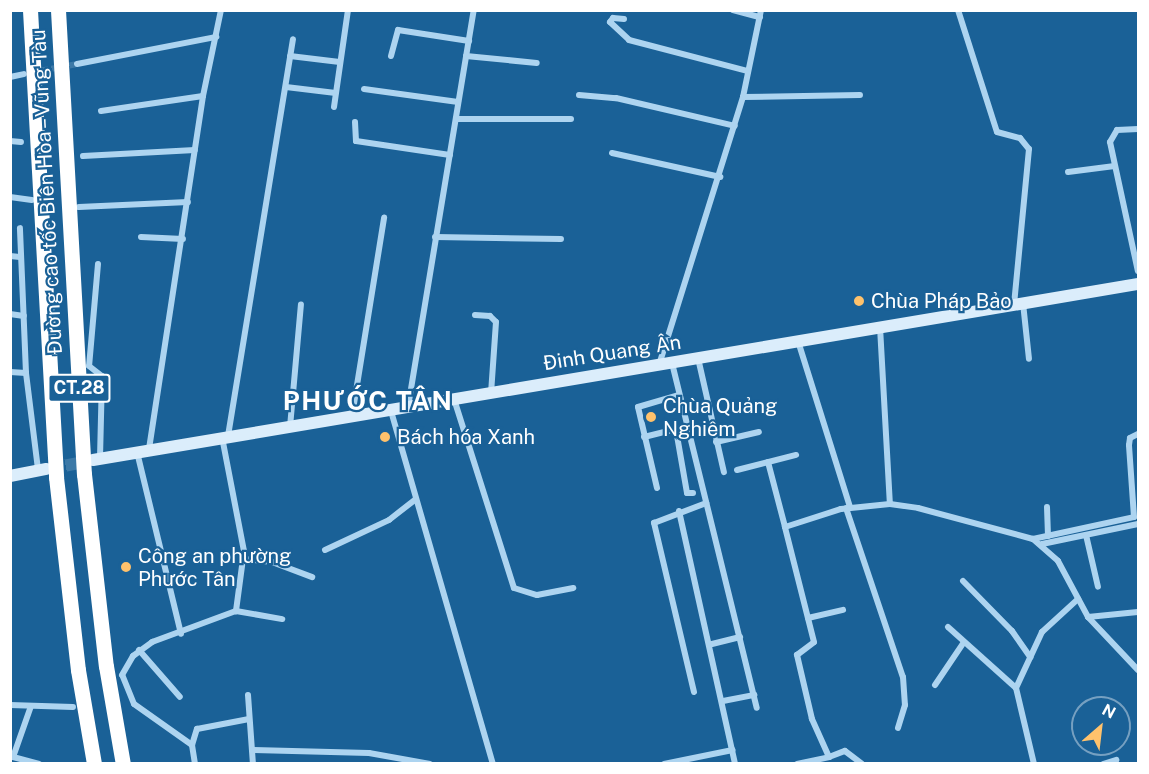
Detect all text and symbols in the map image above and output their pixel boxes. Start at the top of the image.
street label: Đường cao tốc Biên Hòa – Vũng Tàu [26,26,68,358]
place label: Chùa Pháp Bảo [871,289,1012,313]
marker: Chùa Pháp Bảo [852,294,866,308]
street label: Đinh Quang Ân [541,330,683,376]
road number: CT.28 [46,373,112,403]
district label: PHƯỚC TÂN [283,385,453,417]
place label: Chùa Quảng Nghiêm [663,394,777,441]
marker: Chùa Quảng Nghiêm [644,410,658,424]
place label: Bách hóa Xanh [397,425,535,449]
marker: Bách hóa Xanh [378,430,392,444]
place label: Công an phường Phước Tân [138,544,291,591]
marker: Công an phường Phước Tân [119,560,133,574]
north arrow [1071,696,1131,756]
text: N [1099,700,1119,723]

